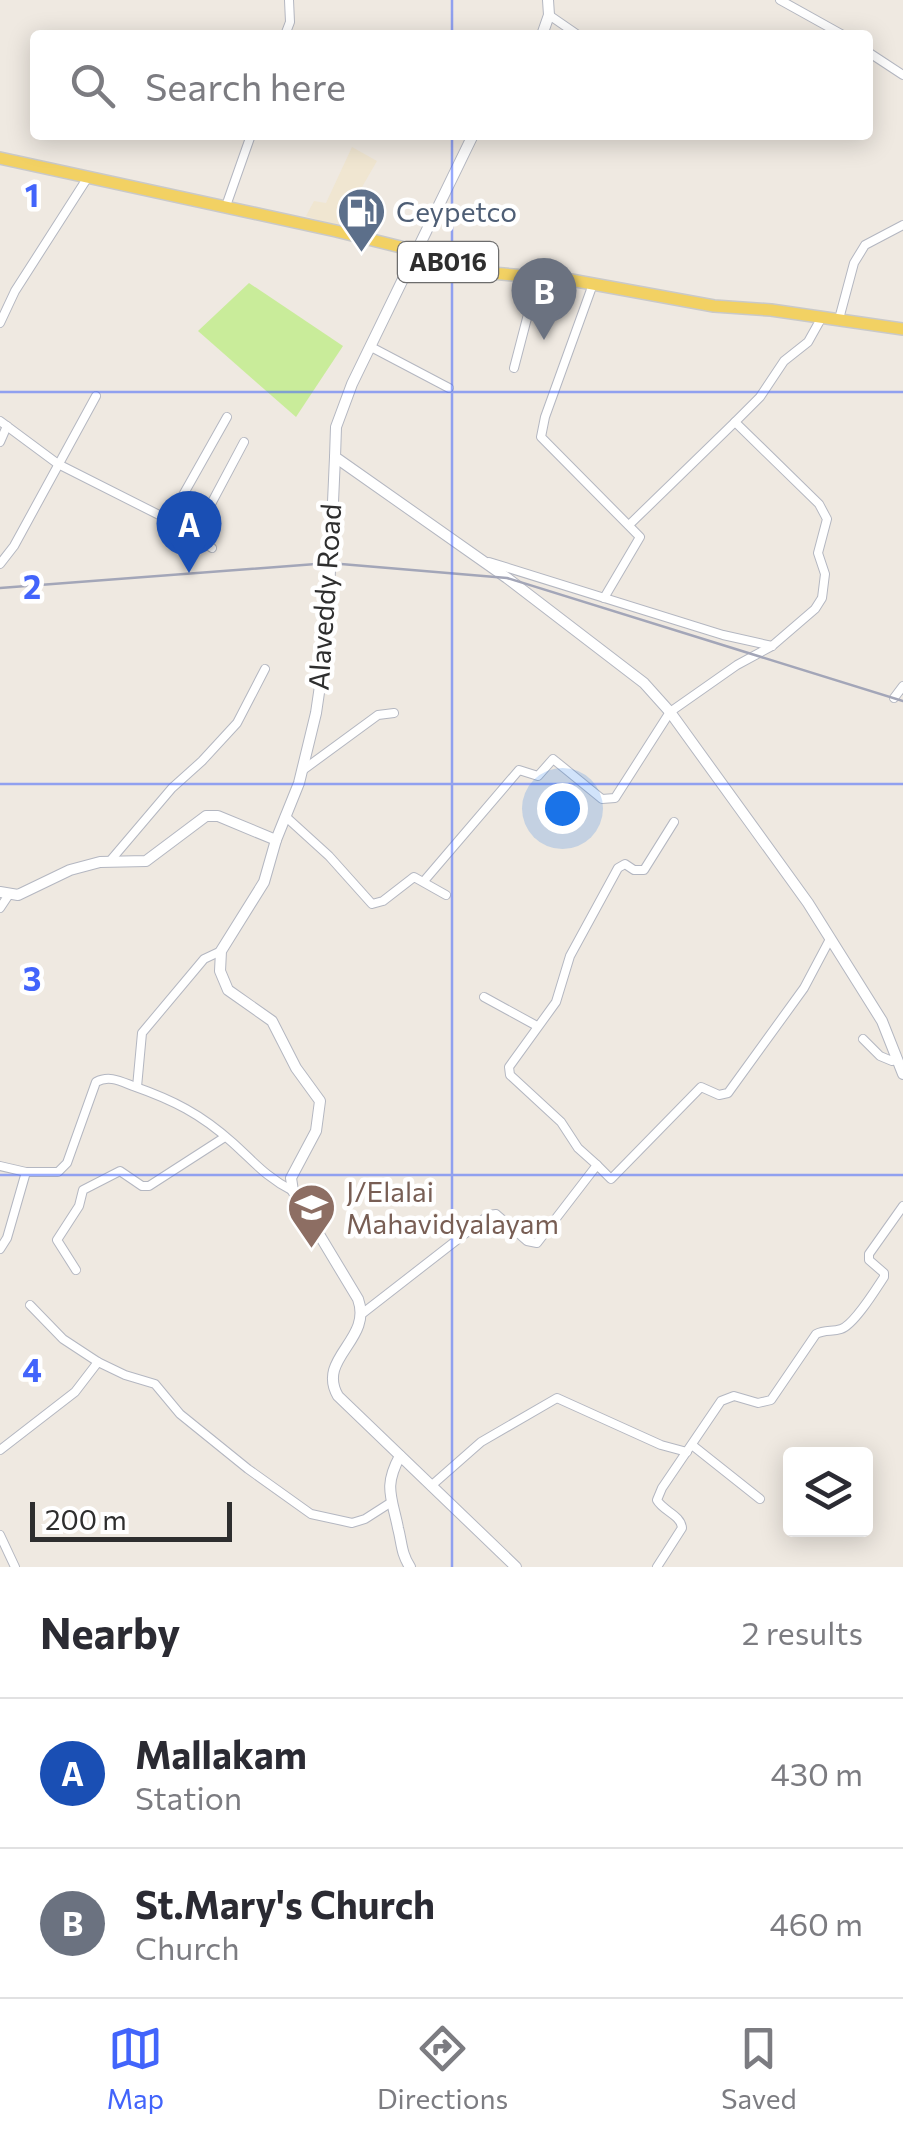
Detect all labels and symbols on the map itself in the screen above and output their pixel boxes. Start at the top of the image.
text: 1 [25,174,39,214]
fuel station icon: Ceypetco [335,186,387,254]
place label: Ceypetco [396,194,517,228]
road number: AB016 [398,242,498,282]
pin: B [512,258,576,340]
pin: A [156,490,222,573]
street label: Alaveddy Road [301,502,347,691]
text: 2 [23,566,41,606]
your location [537,783,588,834]
text: 3 [23,958,41,998]
place label: J/Elalai Mahavidyalayam [346,1174,559,1240]
school or university icon: J/Elalai Mahavidyalayam [285,1182,337,1250]
text: 4 [22,1349,42,1389]
scale bar [30,1497,232,1542]

